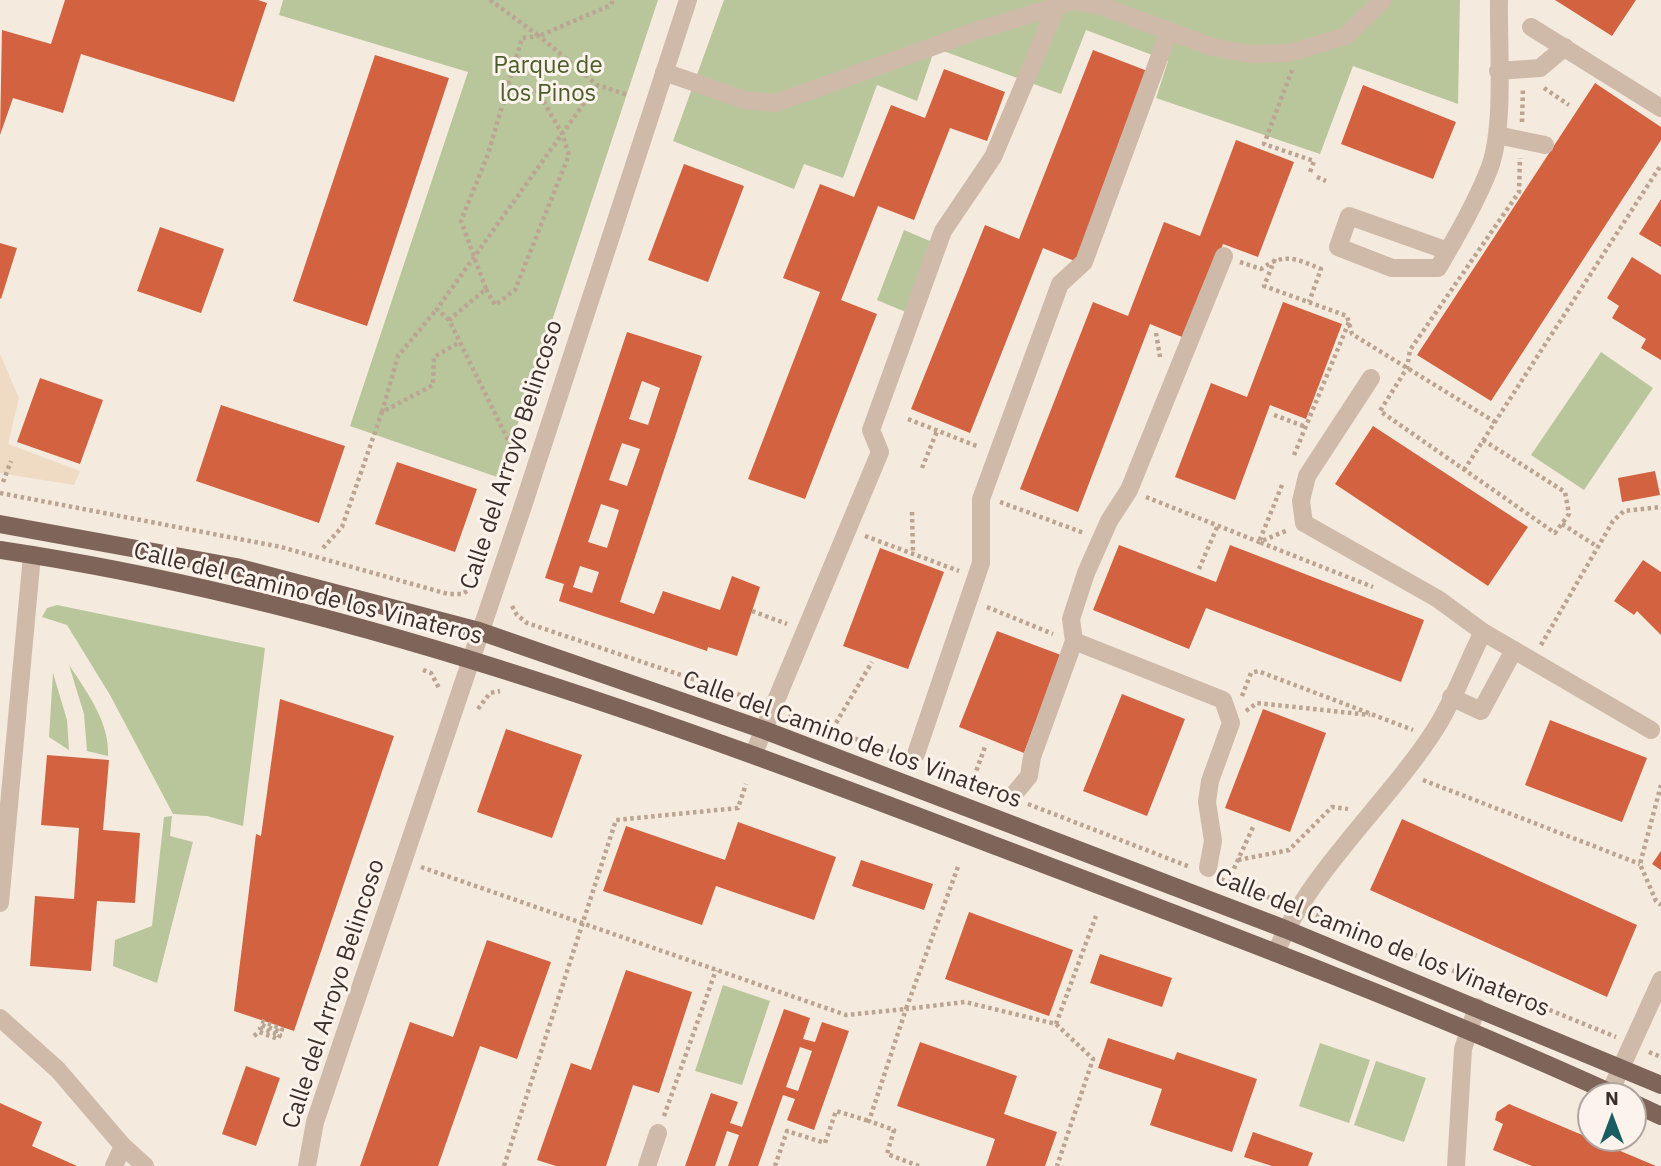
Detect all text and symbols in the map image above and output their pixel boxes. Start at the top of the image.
park label: Parque de los Pinos [493,52,603,108]
street label: Calle del Arroyo Belincoso [455,317,569,593]
street label: Calle del Camino de los Vinateros [131,537,485,651]
street label: Calle del Camino de los Vinateros [679,665,1025,815]
street label: Calle del Arroyo Belincoso [277,856,391,1132]
street label: Calle del Camino de los Vinateros [1210,862,1554,1024]
north arrow [1577,1082,1647,1152]
text: N [1605,1086,1619,1110]

